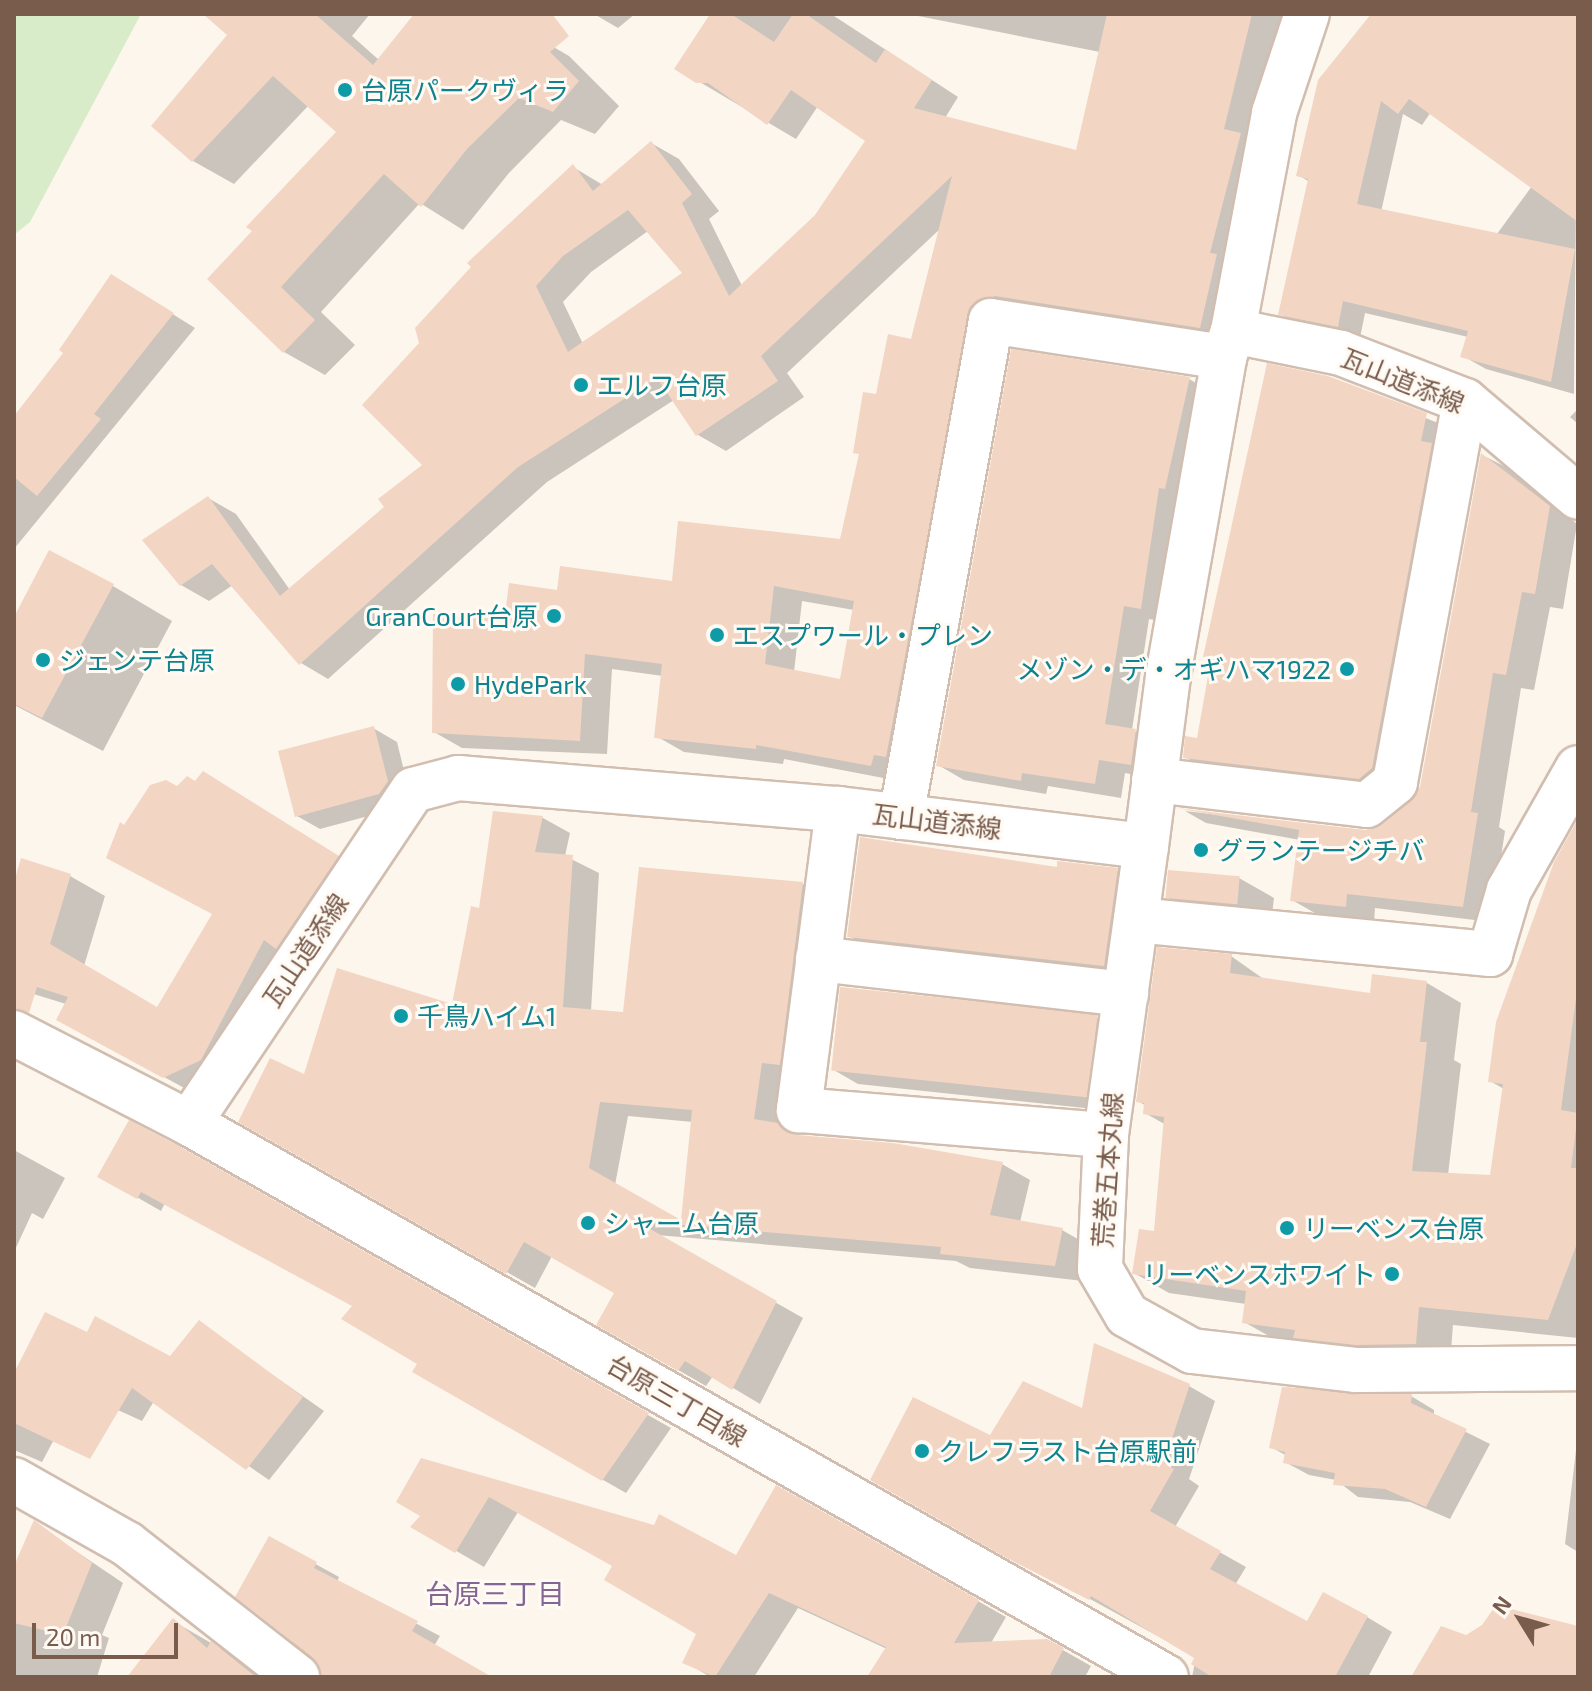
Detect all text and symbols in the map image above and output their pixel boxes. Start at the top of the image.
place label: 台原パークヴィラ [361,74,569,106]
marker: 台原パークヴィラ [336,81,354,99]
street label: 瓦山道添線 [1337,341,1469,419]
place label: エルフ台原 [597,369,727,401]
marker: エルフ台原 [572,376,590,394]
place label: GranCourt台原 [365,600,538,632]
marker: GranCourt台原 [545,607,563,625]
place label: エスプワール・プレン [733,619,993,651]
marker: エスプワール・プレン [708,626,726,644]
place label: ジェンテ台原 [59,644,215,676]
marker: ジェンテ台原 [34,651,52,669]
place label: メゾン・デ・オギハマ1922 [1017,653,1331,685]
marker: メゾン・デ・オギハマ1922 [1338,660,1356,678]
place label: HydePark [474,668,587,700]
marker: HydePark [449,675,467,693]
street label: 瓦山道添線 [871,798,1003,844]
place label: グランテージチバ [1217,834,1425,866]
marker: グランテージチバ [1192,841,1210,859]
street label: 瓦山道添線 [256,887,354,1013]
place label: 千鳥ハイム1 [417,1000,557,1032]
marker: 千鳥ハイム1 [392,1007,410,1025]
street label: 荒巻五本丸線 [1086,1091,1128,1249]
place label: シャーム台原 [604,1207,760,1239]
place label: リーベンス台原 [1303,1212,1485,1244]
marker: シャーム台原 [579,1214,597,1232]
marker: リーベンス台原 [1278,1219,1296,1237]
place label: リーベンスホワイト [1142,1258,1376,1290]
marker: リーベンスホワイト [1383,1265,1401,1283]
street label: 台原三丁目線 [602,1347,752,1453]
place label: クレフラスト台原駅前 [938,1435,1198,1467]
marker: クレフラスト台原駅前 [913,1442,931,1460]
district label: 台原三丁目 [425,1576,565,1610]
north arrow [1480,1579,1560,1659]
text: N [1486,1590,1516,1619]
scale bar [36,1607,182,1657]
text: 20 m [46,1622,100,1651]

